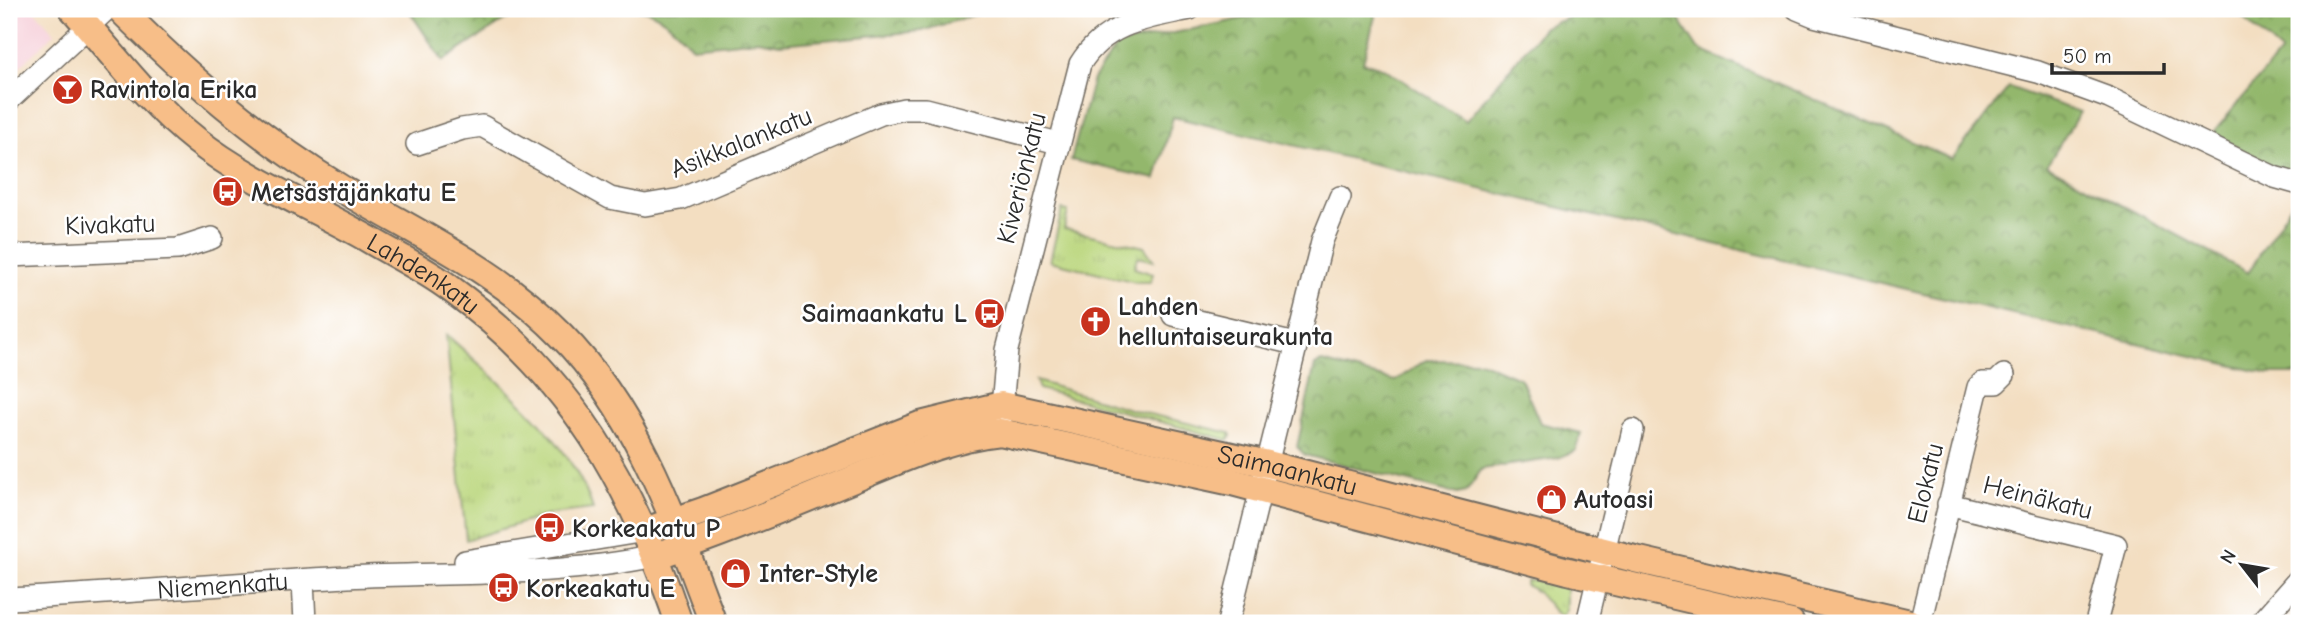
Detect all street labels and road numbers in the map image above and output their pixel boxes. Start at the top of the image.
street label: Asikkalankatu [666,101,816,185]
street label: Kiveriönkatu [991,109,1053,247]
street label: Kivakatu [64,208,156,242]
street label: Lahdenkatu [361,228,485,321]
street label: Saimaankatu [1215,439,1360,502]
street label: Elokatu [1902,440,1950,526]
street label: Heinäkatu [1980,470,2096,526]
street label: Niemenkatu [156,567,289,605]

